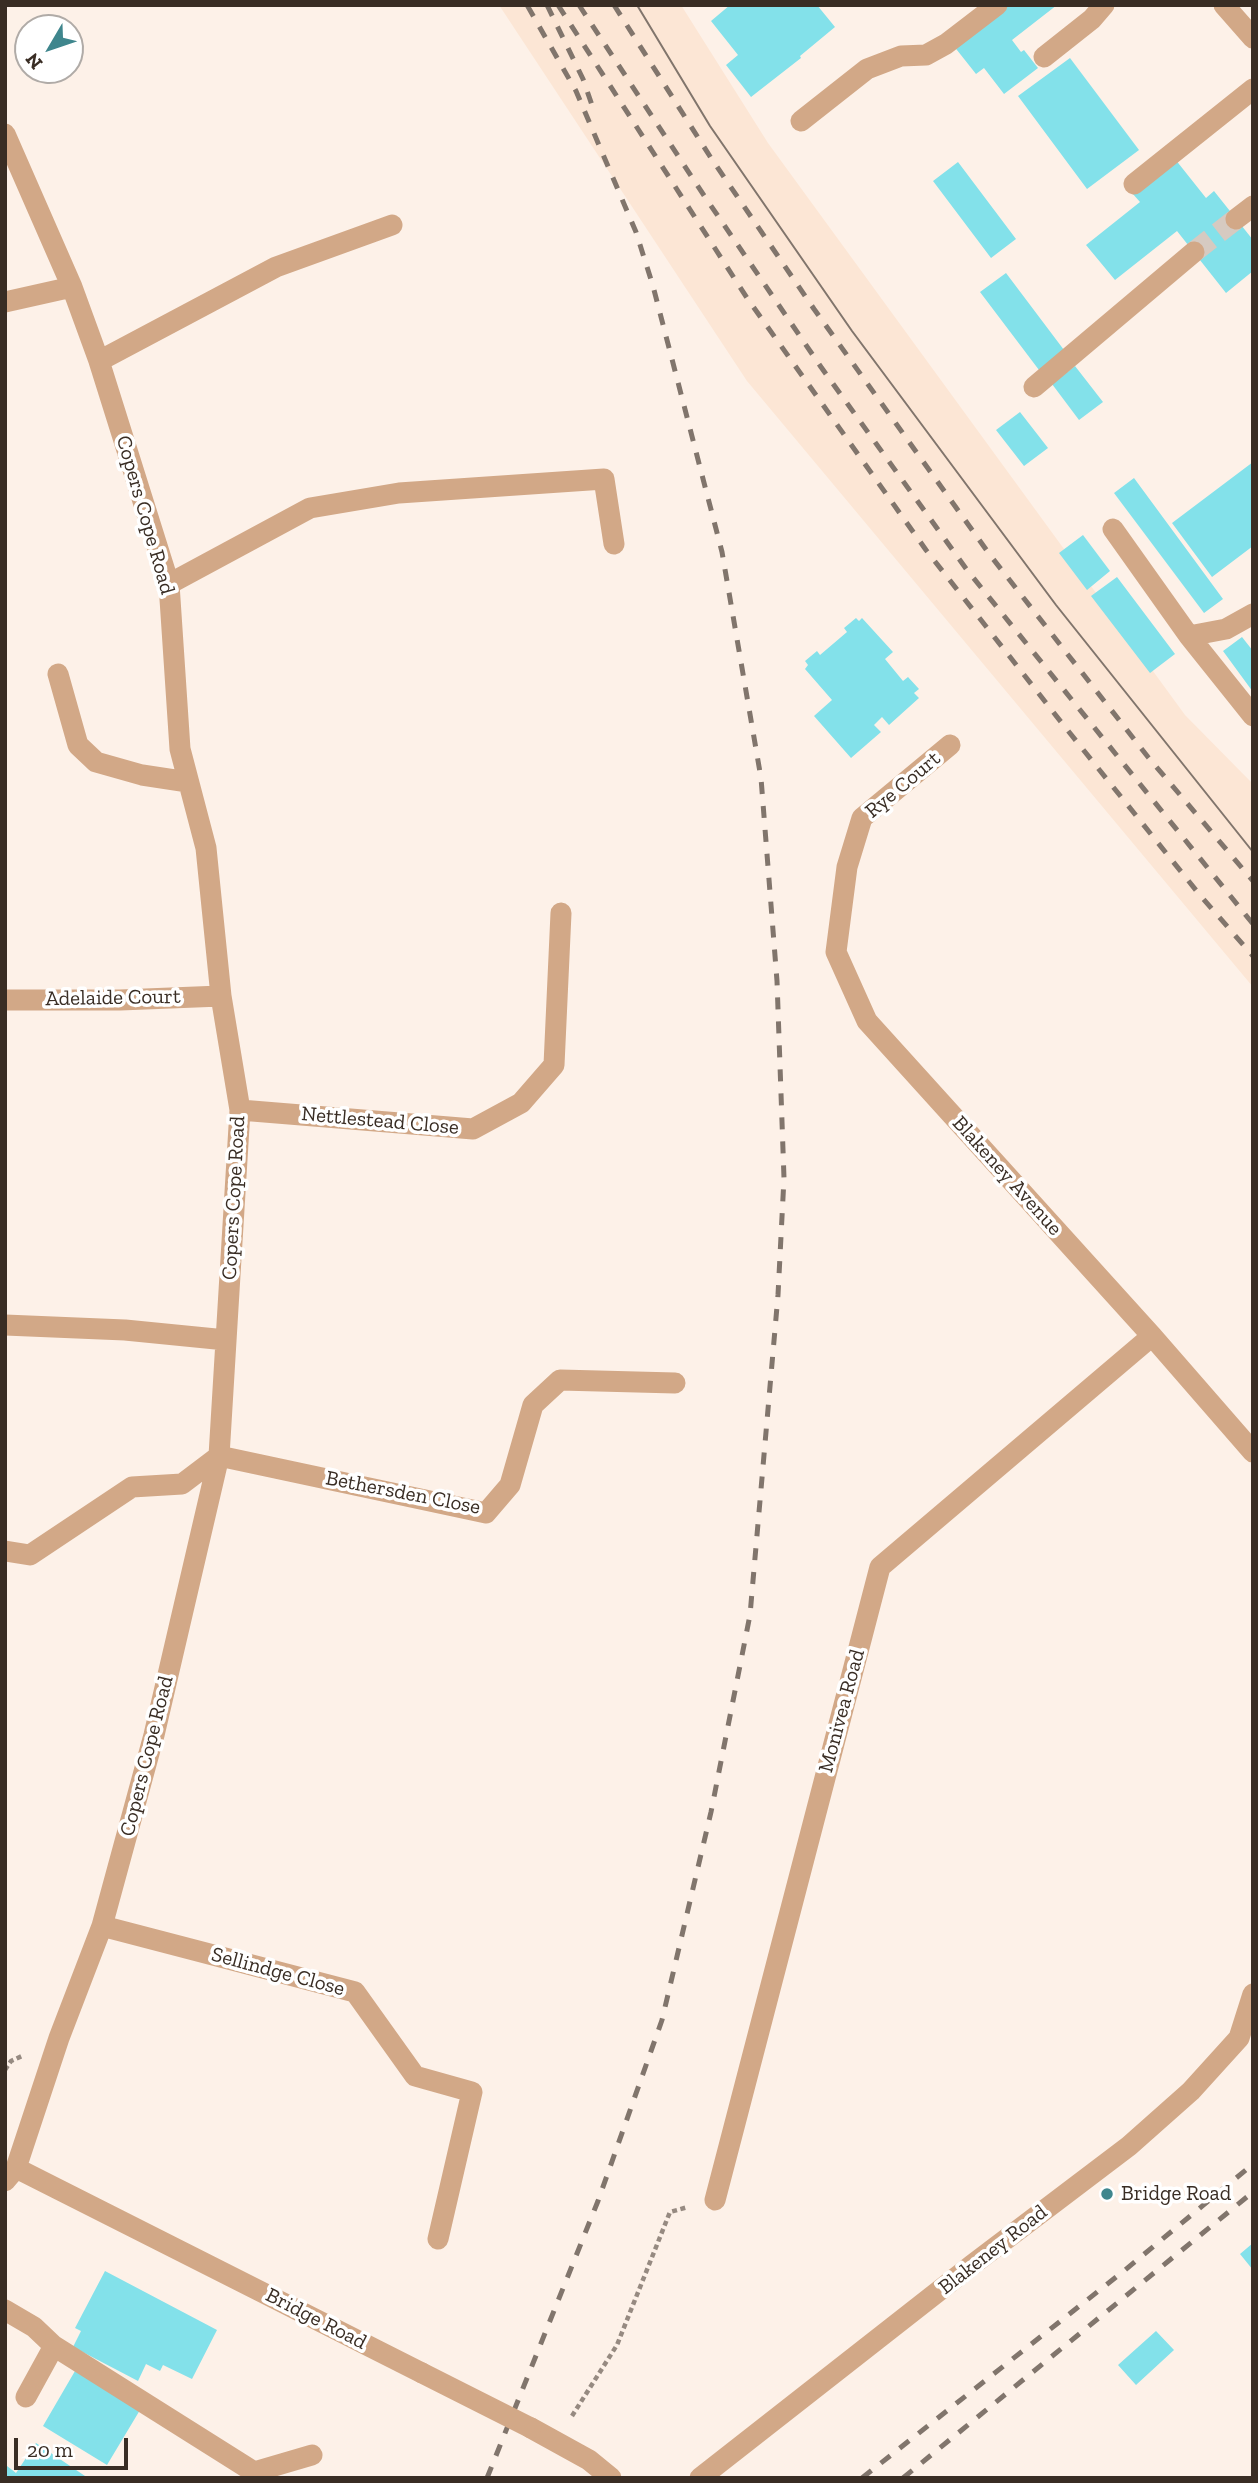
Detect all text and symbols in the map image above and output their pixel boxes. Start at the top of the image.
north arrow [14,14,84,84]
text: N [20,48,47,74]
street label: Copers Cope Road [110,433,180,597]
street label: Rye Court [860,746,946,824]
street label: Adelaide Court [45,984,181,1012]
street label: Nettlestead Close [300,1102,460,1140]
street label: Blakeney Avenue [947,1111,1067,1241]
street label: Copers Cope Road [217,1115,251,1281]
street label: Bethersden Close [323,1466,483,1520]
street label: Monivea Road [813,1647,871,1775]
street label: Copers Cope Road [115,1673,179,1839]
street label: Sellindge Close [209,1942,347,2002]
place label: Bridge Road [1121,2181,1231,2207]
marker: Bridge Road [1099,2186,1115,2202]
street label: Blakeney Road [934,2200,1052,2300]
street label: Bridge Road [261,2283,371,2355]
scale bar [18,2424,131,2468]
text: 20 m [27,2437,73,2462]

